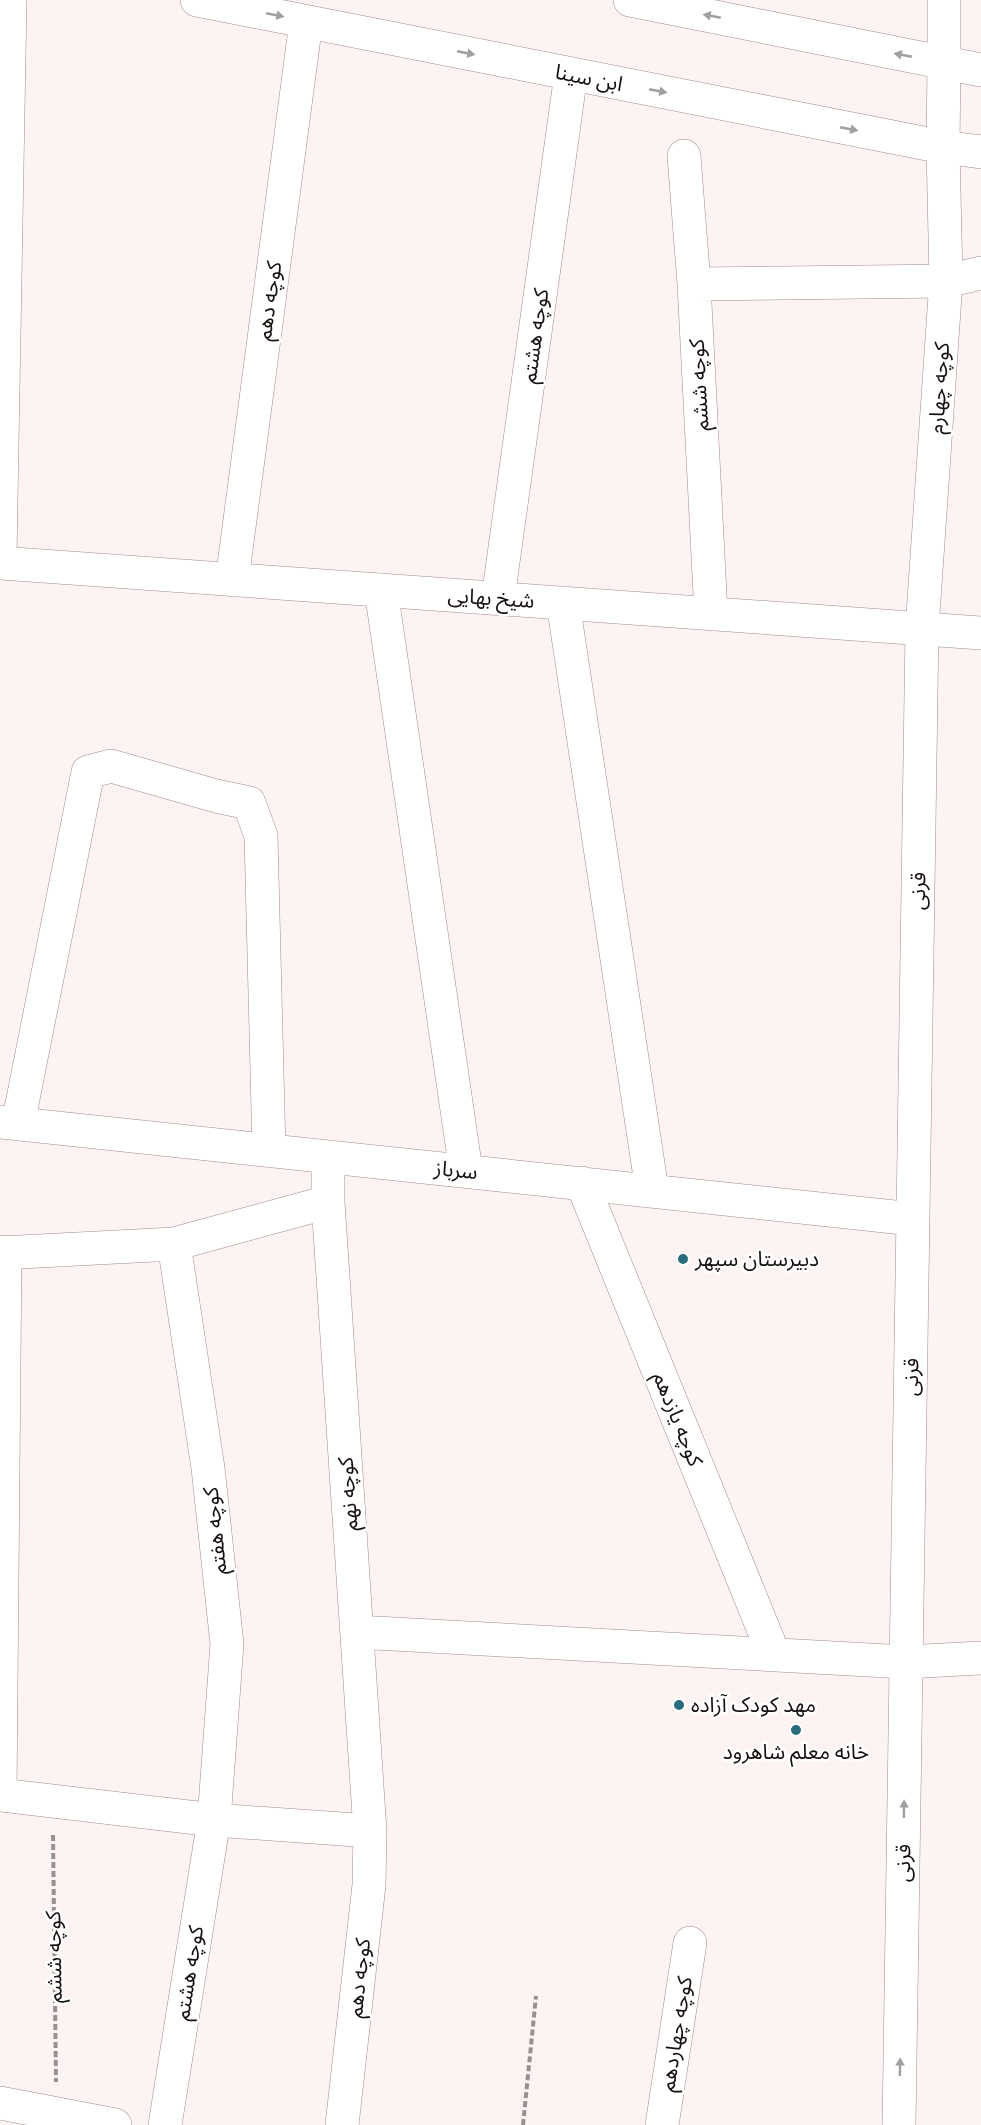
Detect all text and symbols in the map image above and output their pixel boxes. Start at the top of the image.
one-way arrow [266,11,284,21]
one-way arrow [702,11,721,20]
one-way arrow [457,49,476,59]
one-way arrow [893,50,912,59]
street label: ابن سینا [553,59,625,96]
one-way arrow [648,87,667,96]
one-way arrow [840,125,859,134]
street label: کوچه دهم [251,259,289,343]
street label: کوچه هشتم [515,287,557,385]
street label: کوچه ششم [684,338,716,432]
street label: کوچه چهارم [923,341,958,435]
street label: شیخ بهایی [447,582,535,616]
street label: قرنی [905,872,930,910]
street label: سرباز [432,1155,479,1184]
place label: دبیرستان سپهر [694,1246,819,1272]
marker: دبیرستان سپهر [676,1252,690,1266]
street label: قرنی [898,1358,923,1396]
street label: کوچه یازدهم [645,1368,709,1471]
street label: کوچه نهم [332,1456,366,1532]
street label: کوچه هفتم [197,1485,235,1576]
place label: مهد کودک آزاده [691,1692,816,1717]
marker: مهد کودک آزاده [672,1698,686,1712]
marker: خانه معلم شاهرود [789,1723,803,1737]
place label: خانه معلم شاهرود [723,1739,869,1767]
one-way arrow [899,1799,909,1818]
street label: قرنی [890,1844,915,1882]
street label: کوچه ششم [40,1910,70,2003]
street label: کوچه هشتم [169,1923,211,2023]
street label: کوچه دهم [342,1937,378,2019]
street label: کوچه چهاردهم [654,1974,700,2094]
one-way arrow [895,2057,905,2076]

